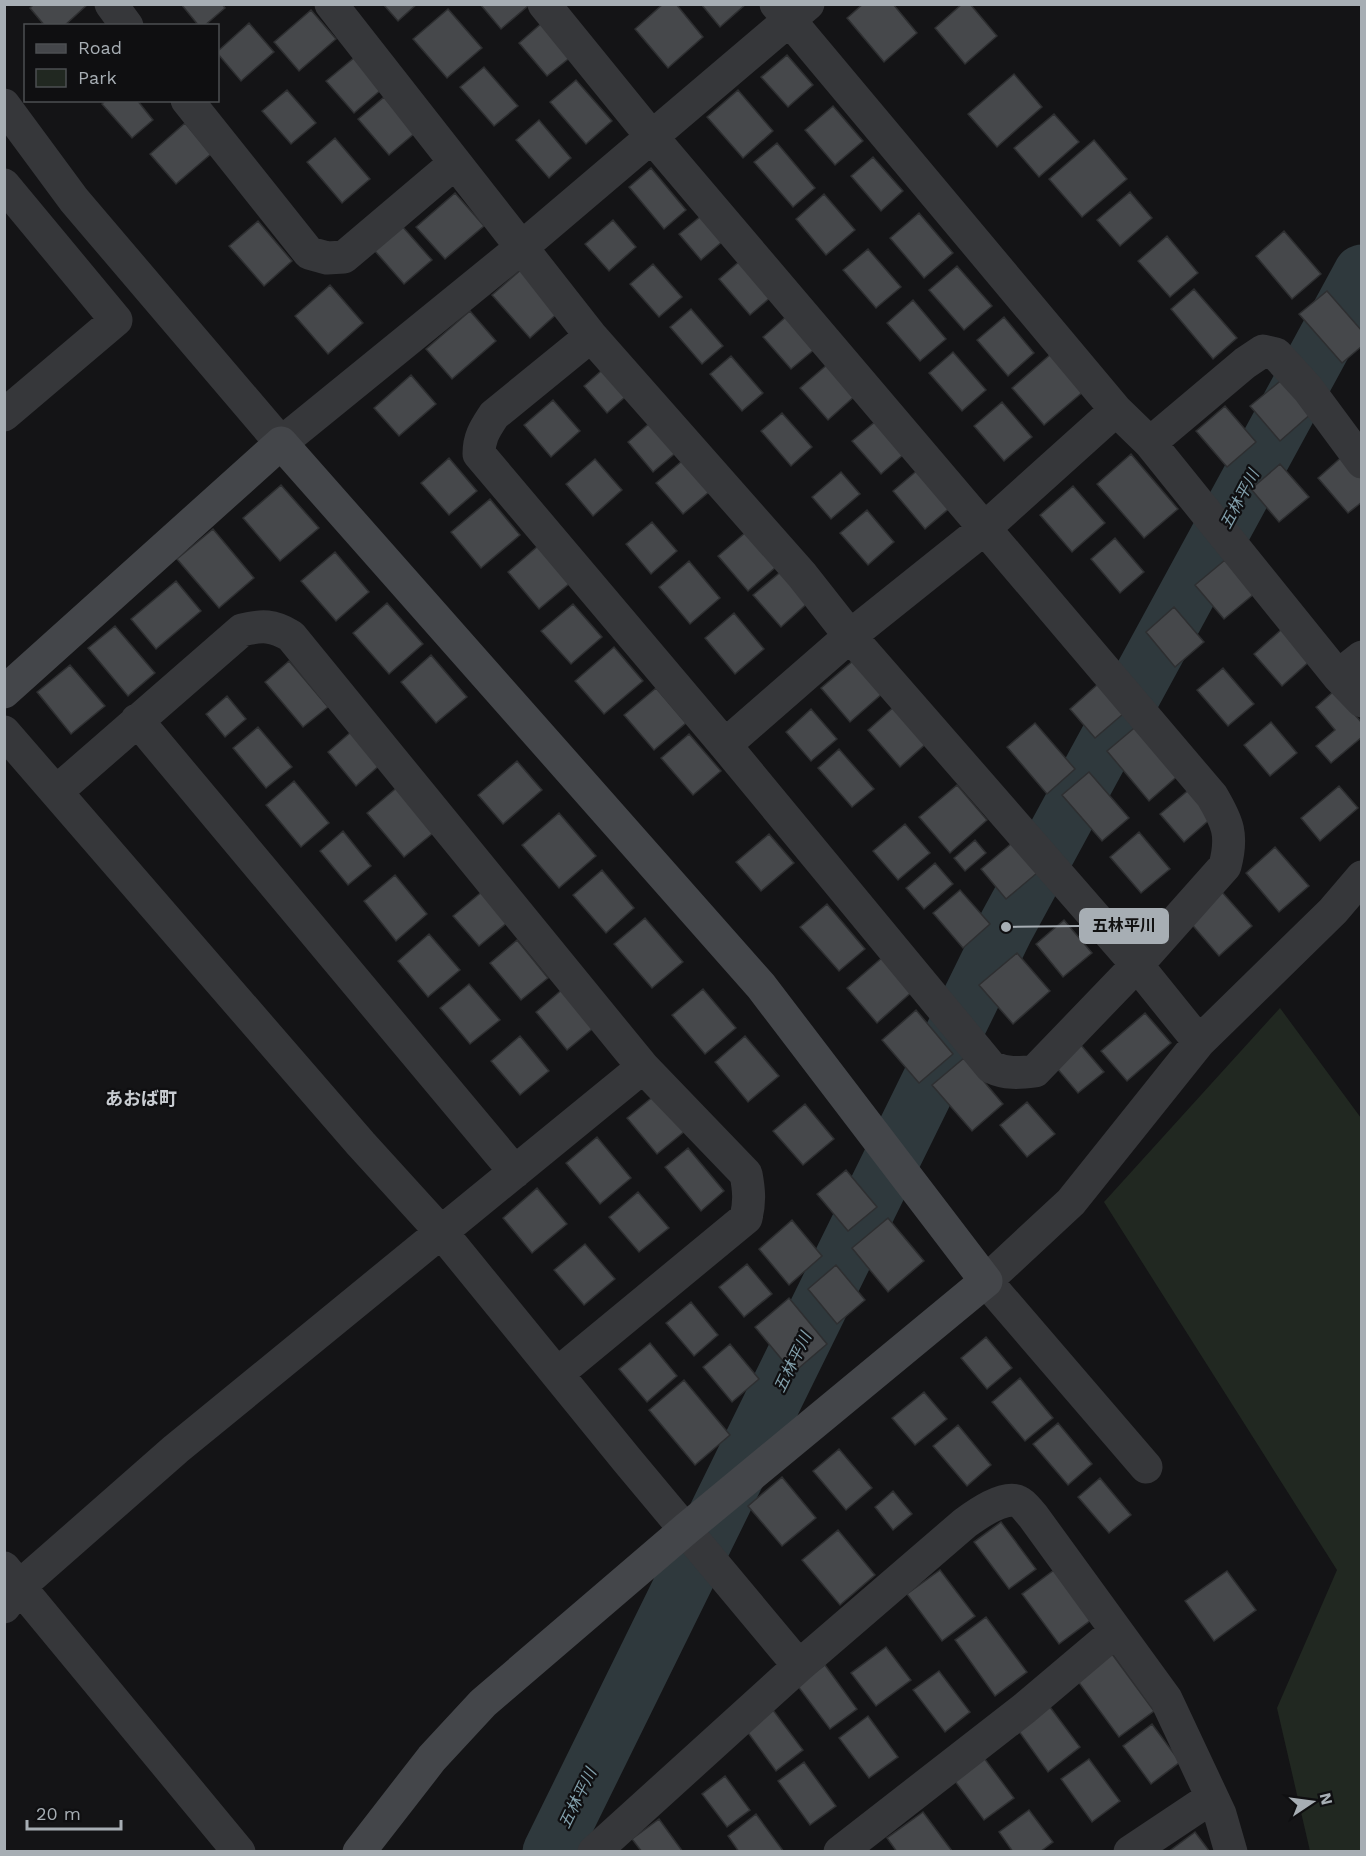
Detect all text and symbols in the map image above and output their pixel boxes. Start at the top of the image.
legend [24,24,219,102]
text: Road [78,37,122,58]
text: Park [78,67,117,88]
water label: 五林平川 [1216,465,1264,532]
callout: 五林平川 [1080,909,1168,943]
text: 五林平川 [1092,916,1156,935]
district label: あおば町 [105,1088,177,1109]
water label: 五林平川 [770,1328,816,1395]
water label: 五林平川 [555,1764,601,1831]
north arrow [1282,1772,1342,1832]
text: N [1316,1791,1337,1807]
scale bar [27,1793,122,1831]
text: 20 m [36,1803,81,1824]

